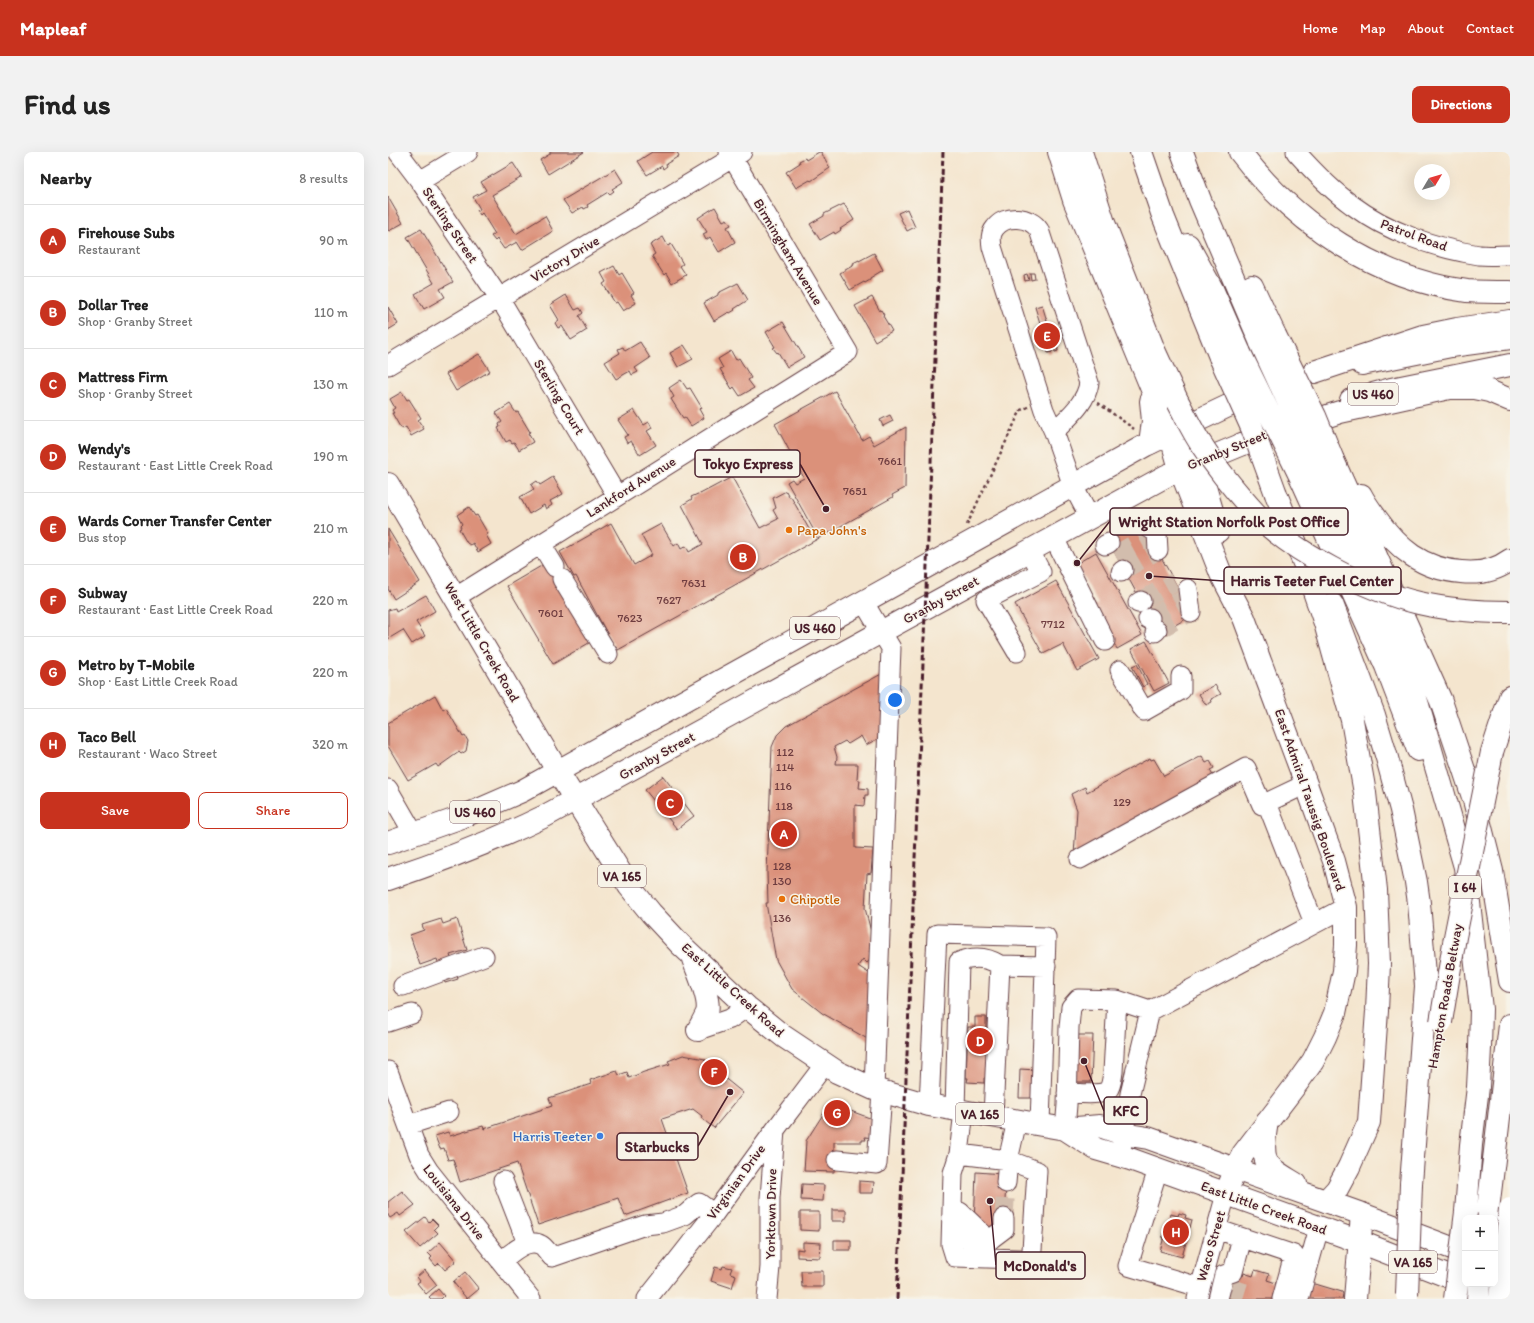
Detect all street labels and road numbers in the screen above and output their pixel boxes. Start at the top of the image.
street label: Sterling Street [418,184,482,266]
street label: Birmingham Avenue [749,196,827,309]
street label: Patrol Road [1378,215,1450,255]
street label: Victory Drive [528,232,603,286]
street label: Sterling Court [530,356,588,438]
road number: US 460 [1348,383,1398,405]
street label: Granby Street [1185,426,1269,474]
street label: Lankford Avenue [583,452,679,521]
street label: Granby Street [900,572,982,628]
street label: West Little Creek Road [441,579,524,705]
road number: US 460 [790,617,840,639]
street label: East Admiral Taussig Boulevard [1271,707,1349,894]
street label: Granby Street [616,728,698,784]
road number: US 460 [450,801,500,823]
road number: VA 165 [598,865,646,887]
road number: I 64 [1449,876,1481,898]
street label: Hampton Roads Beltway [1424,922,1466,1070]
street label: East Little Creek Road [678,939,788,1041]
road number: VA 165 [956,1103,1004,1125]
street label: Virginian Drive [703,1141,769,1223]
street label: Louisiana Drive [419,1161,489,1244]
street label: Yorktown Drive [762,1168,780,1260]
street label: East Little Creek Road [1199,1177,1330,1239]
street label: Waco Street [1193,1209,1229,1283]
road number: VA 165 [1389,1251,1437,1273]

